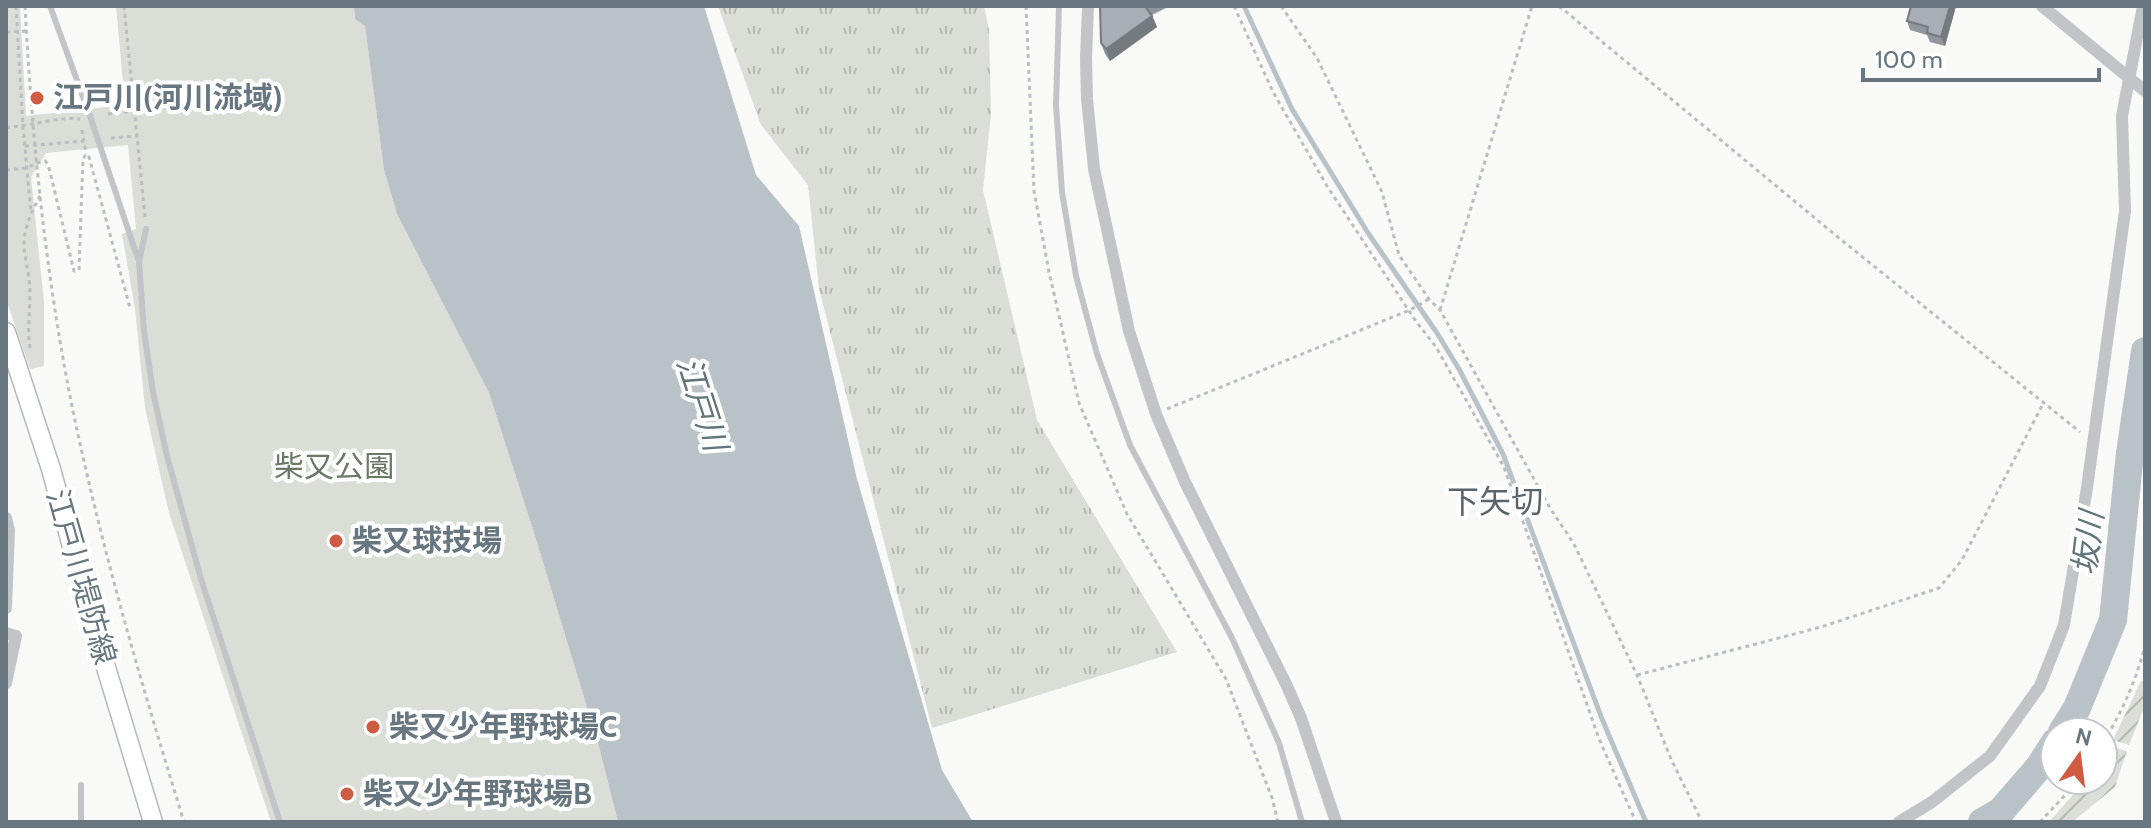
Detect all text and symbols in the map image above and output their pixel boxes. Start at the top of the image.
scale bar [1863,32,2099,82]
text: 100 m [1875,45,1943,74]
place label: 江戸川(河川流域) [53,79,283,116]
marker: 江戸川(河川流域) [28,89,46,107]
water label: 江戸川 [669,352,737,458]
park label: 柴又公園 [274,448,394,485]
district label: 下矢切 [1447,482,1543,521]
street label: 江戸川堤防線 [39,485,124,668]
water label: 坂川 [2064,506,2111,577]
place label: 柴又球技場 [352,522,502,559]
marker: 柴又球技場 [327,532,345,550]
place label: 柴又少年野球場C [389,708,617,745]
north arrow [2039,716,2119,796]
marker: 柴又少年野球場C [364,718,382,736]
text: N [2073,722,2095,752]
place label: 柴又少年野球場B [363,775,592,812]
marker: 柴又少年野球場B [338,785,356,803]

